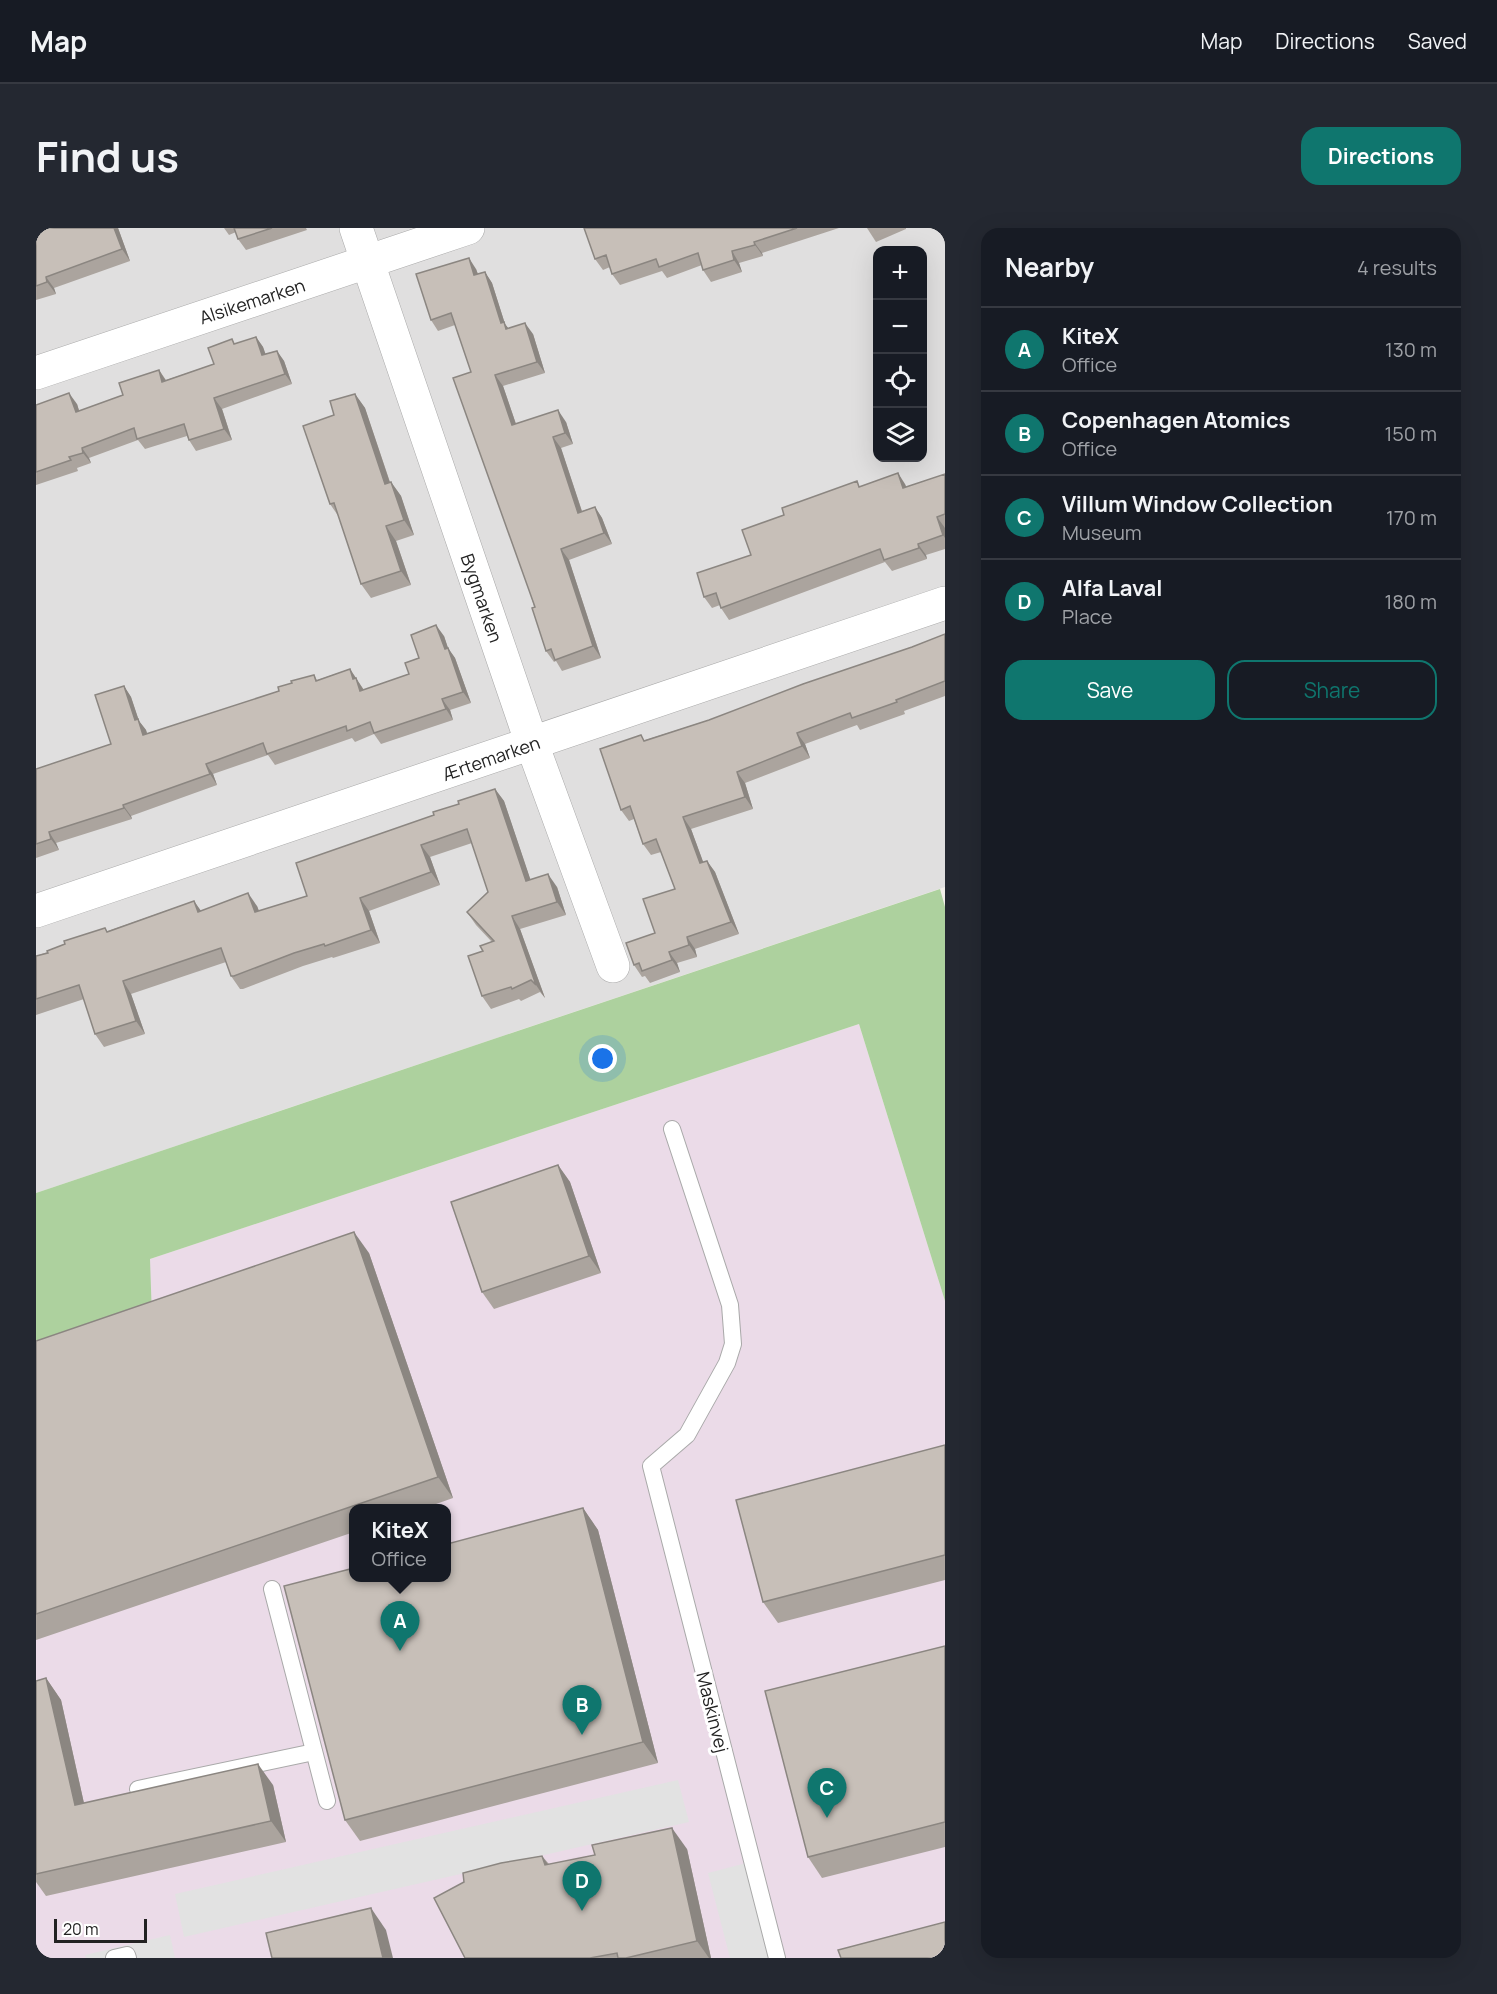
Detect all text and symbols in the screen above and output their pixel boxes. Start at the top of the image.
text: Map [30,22,87,60]
text: Map [1201,27,1242,55]
text: Directions [1275,27,1375,55]
text: Saved [1408,27,1467,55]
text: Find us [36,127,179,185]
button: Directions [1301,127,1461,185]
map controls [873,246,927,462]
button: + [873,246,927,300]
text: Nearby [1005,249,1094,285]
text: 4 results [1357,254,1437,281]
street label: Alsikemarken [196,273,308,329]
button: − [873,300,927,354]
text: KiteX [1062,321,1119,351]
text: A [1018,336,1031,363]
text: 130 m [1385,336,1437,363]
text: Office [1062,351,1117,378]
button: locate [873,354,927,408]
text: Copenhagen Atomics [1062,405,1290,435]
button: layers [873,408,927,462]
text: B [1018,420,1031,447]
text: 150 m [1384,420,1437,447]
text: Office [1062,435,1117,462]
text: Villum Window Collection [1062,489,1333,519]
text: C [1017,504,1032,531]
text: 170 m [1386,504,1437,531]
text: Museum [1062,519,1142,546]
street label: Bygmarken [456,550,508,646]
text: Alfa Laval [1062,573,1162,603]
text: D [1017,588,1032,615]
text: 180 m [1384,588,1437,615]
text: Place [1062,603,1112,630]
button: Save [1005,660,1215,720]
button: Share [1227,660,1437,720]
street label: Ærtemarken [439,730,543,786]
your location [588,1044,617,1073]
popup [349,1504,451,1582]
text: KiteX [372,1515,429,1545]
text: Office [372,1545,427,1572]
pin: A [380,1602,420,1651]
street label: Maskinvej [691,1669,735,1755]
pin: B [562,1686,602,1735]
pin: C [808,1768,846,1818]
pin: D [562,1862,602,1911]
scale bar [54,1916,147,1944]
text: 20 m [63,1918,99,1940]

